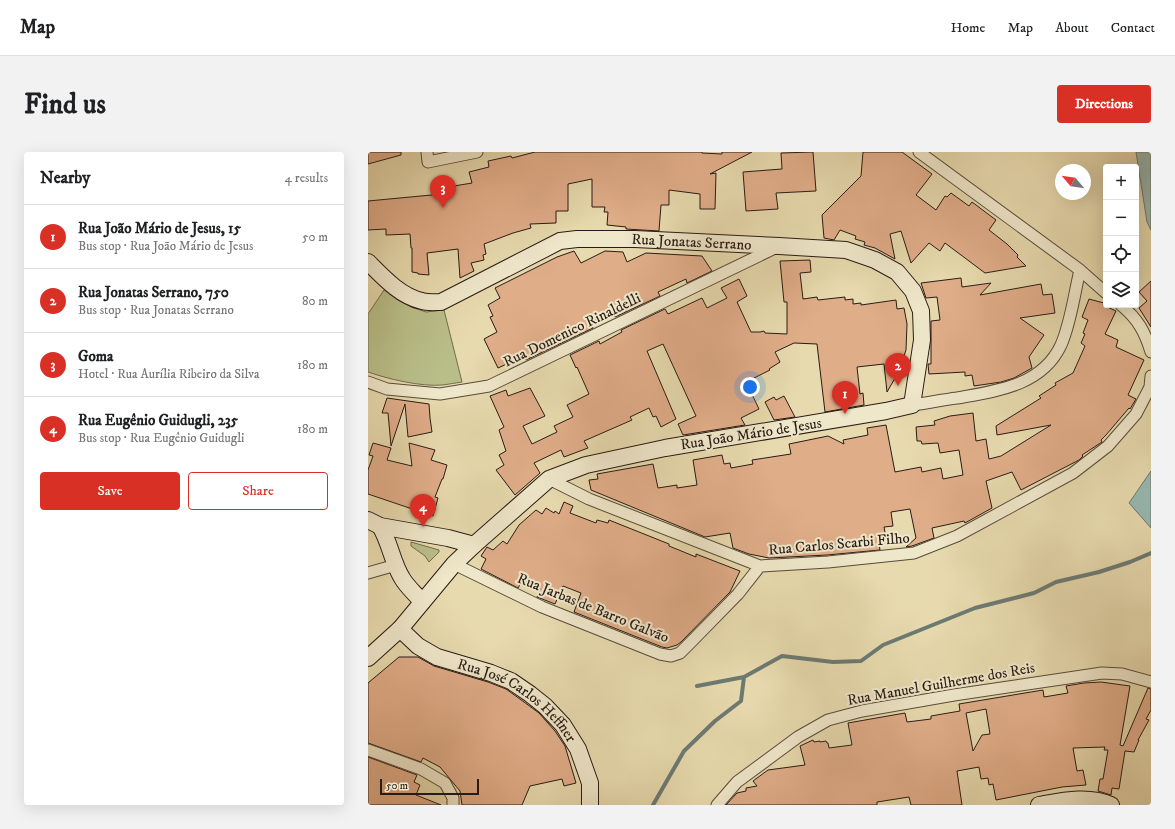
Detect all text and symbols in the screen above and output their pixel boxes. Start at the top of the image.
text: Map [20,16,55,39]
text: Home [951,19,985,37]
text: Map [1007,19,1033,37]
text: About [1055,19,1089,37]
text: Contact [1111,19,1155,37]
button: Directions [1057,85,1151,123]
text: Find us [24,87,106,122]
north arrow [1055,164,1091,200]
map controls [1103,164,1139,308]
button: + [1103,164,1139,200]
text: Nearby [40,167,90,189]
text: 4 results [285,170,328,186]
pin: 3 [430,175,456,208]
button: − [1103,200,1139,236]
text: Rua João Mário de Jesus, 15 [78,219,241,238]
text: 1 [51,229,55,245]
text: 50 m [302,229,328,245]
street label: Rua Jonatas Serrano [631,229,752,254]
button: locate [1103,236,1139,272]
text: Bus stop · Rua João Mário de Jesus [78,238,253,254]
button: layers [1103,272,1139,308]
text: Rua Jonatas Serrano, 750 [78,283,229,302]
street label: Rua Domenico Rinaldelli [500,288,644,372]
text: 2 [50,293,56,309]
text: 80 m [302,293,328,309]
text: Bus stop · Rua Jonatas Serrano [78,302,234,318]
text: Goma [78,347,113,366]
pin: 2 [885,353,911,386]
text: 3 [51,357,55,373]
text: 180 m [297,357,328,373]
text: Hotel · Rua Aurília Ribeiro da Silva [78,366,260,382]
your location [740,377,760,397]
pin: 1 [832,381,858,414]
text: Rua Eugênio Guidugli, 235 [78,411,238,430]
street label: Rua João Mário de Jesus [679,413,823,455]
text: 4 [49,421,57,437]
text: 180 m [297,421,328,437]
text: Bus stop · Rua Eugênio Guidugli [78,430,244,446]
button: Save [40,472,180,510]
button: Share [188,472,328,510]
pin: 4 [410,494,436,527]
street label: Rua Carlos Scarbi Filho [768,528,910,560]
street label: Rua Jarbas de Barro Galvão [514,569,672,647]
street label: Rua José Carlos Heffner [455,654,581,746]
street label: Rua Manuel Guilherme dos Reis [846,658,1036,710]
scale bar [380,777,479,796]
text: 50 m [386,779,408,793]

